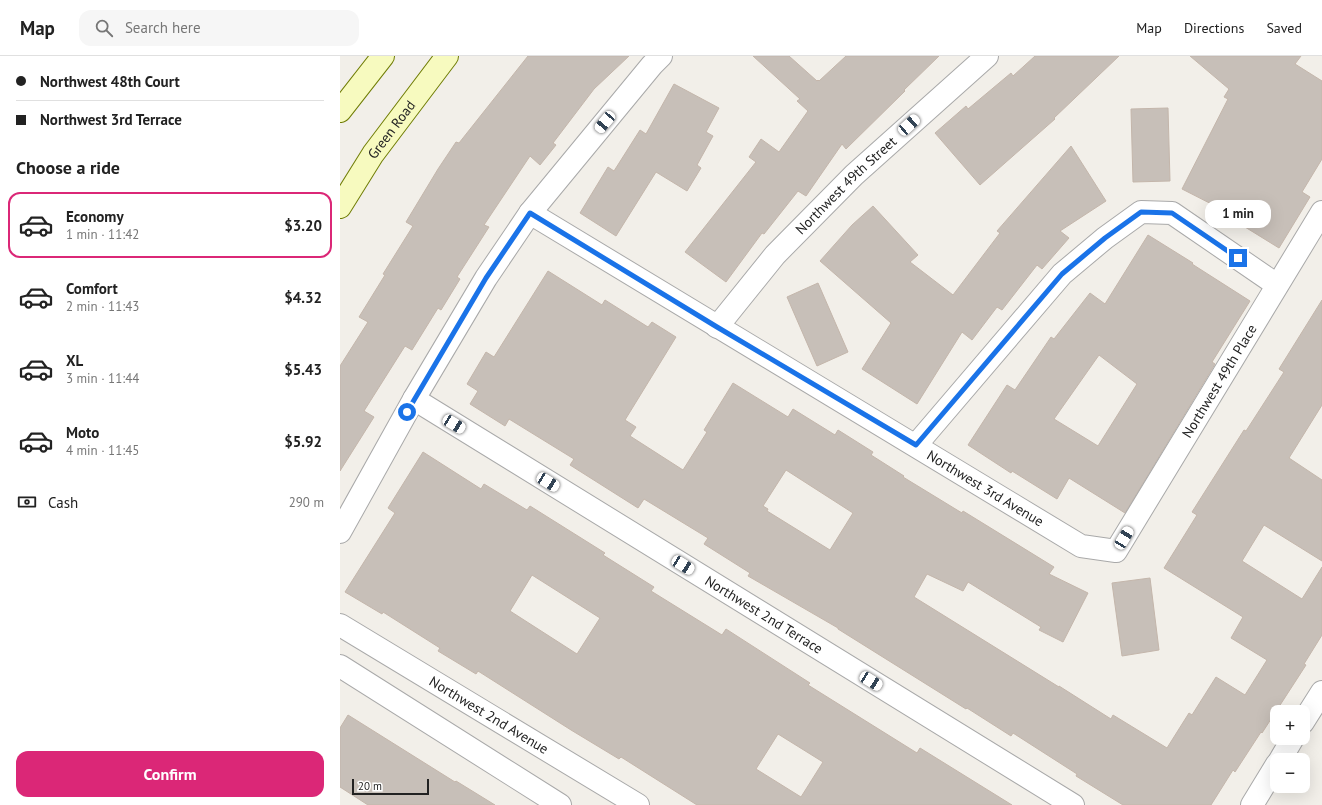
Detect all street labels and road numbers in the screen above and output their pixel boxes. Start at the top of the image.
street label: Green Road [364,97,419,162]
street label: Northwest 49th Street [792,132,900,238]
street label: Northwest 49th Place [1178,321,1261,441]
street label: Northwest 3rd Avenue [924,446,1047,530]
street label: Northwest 2nd Terrace [702,571,826,658]
street label: Northwest 2nd Avenue [426,672,552,758]

